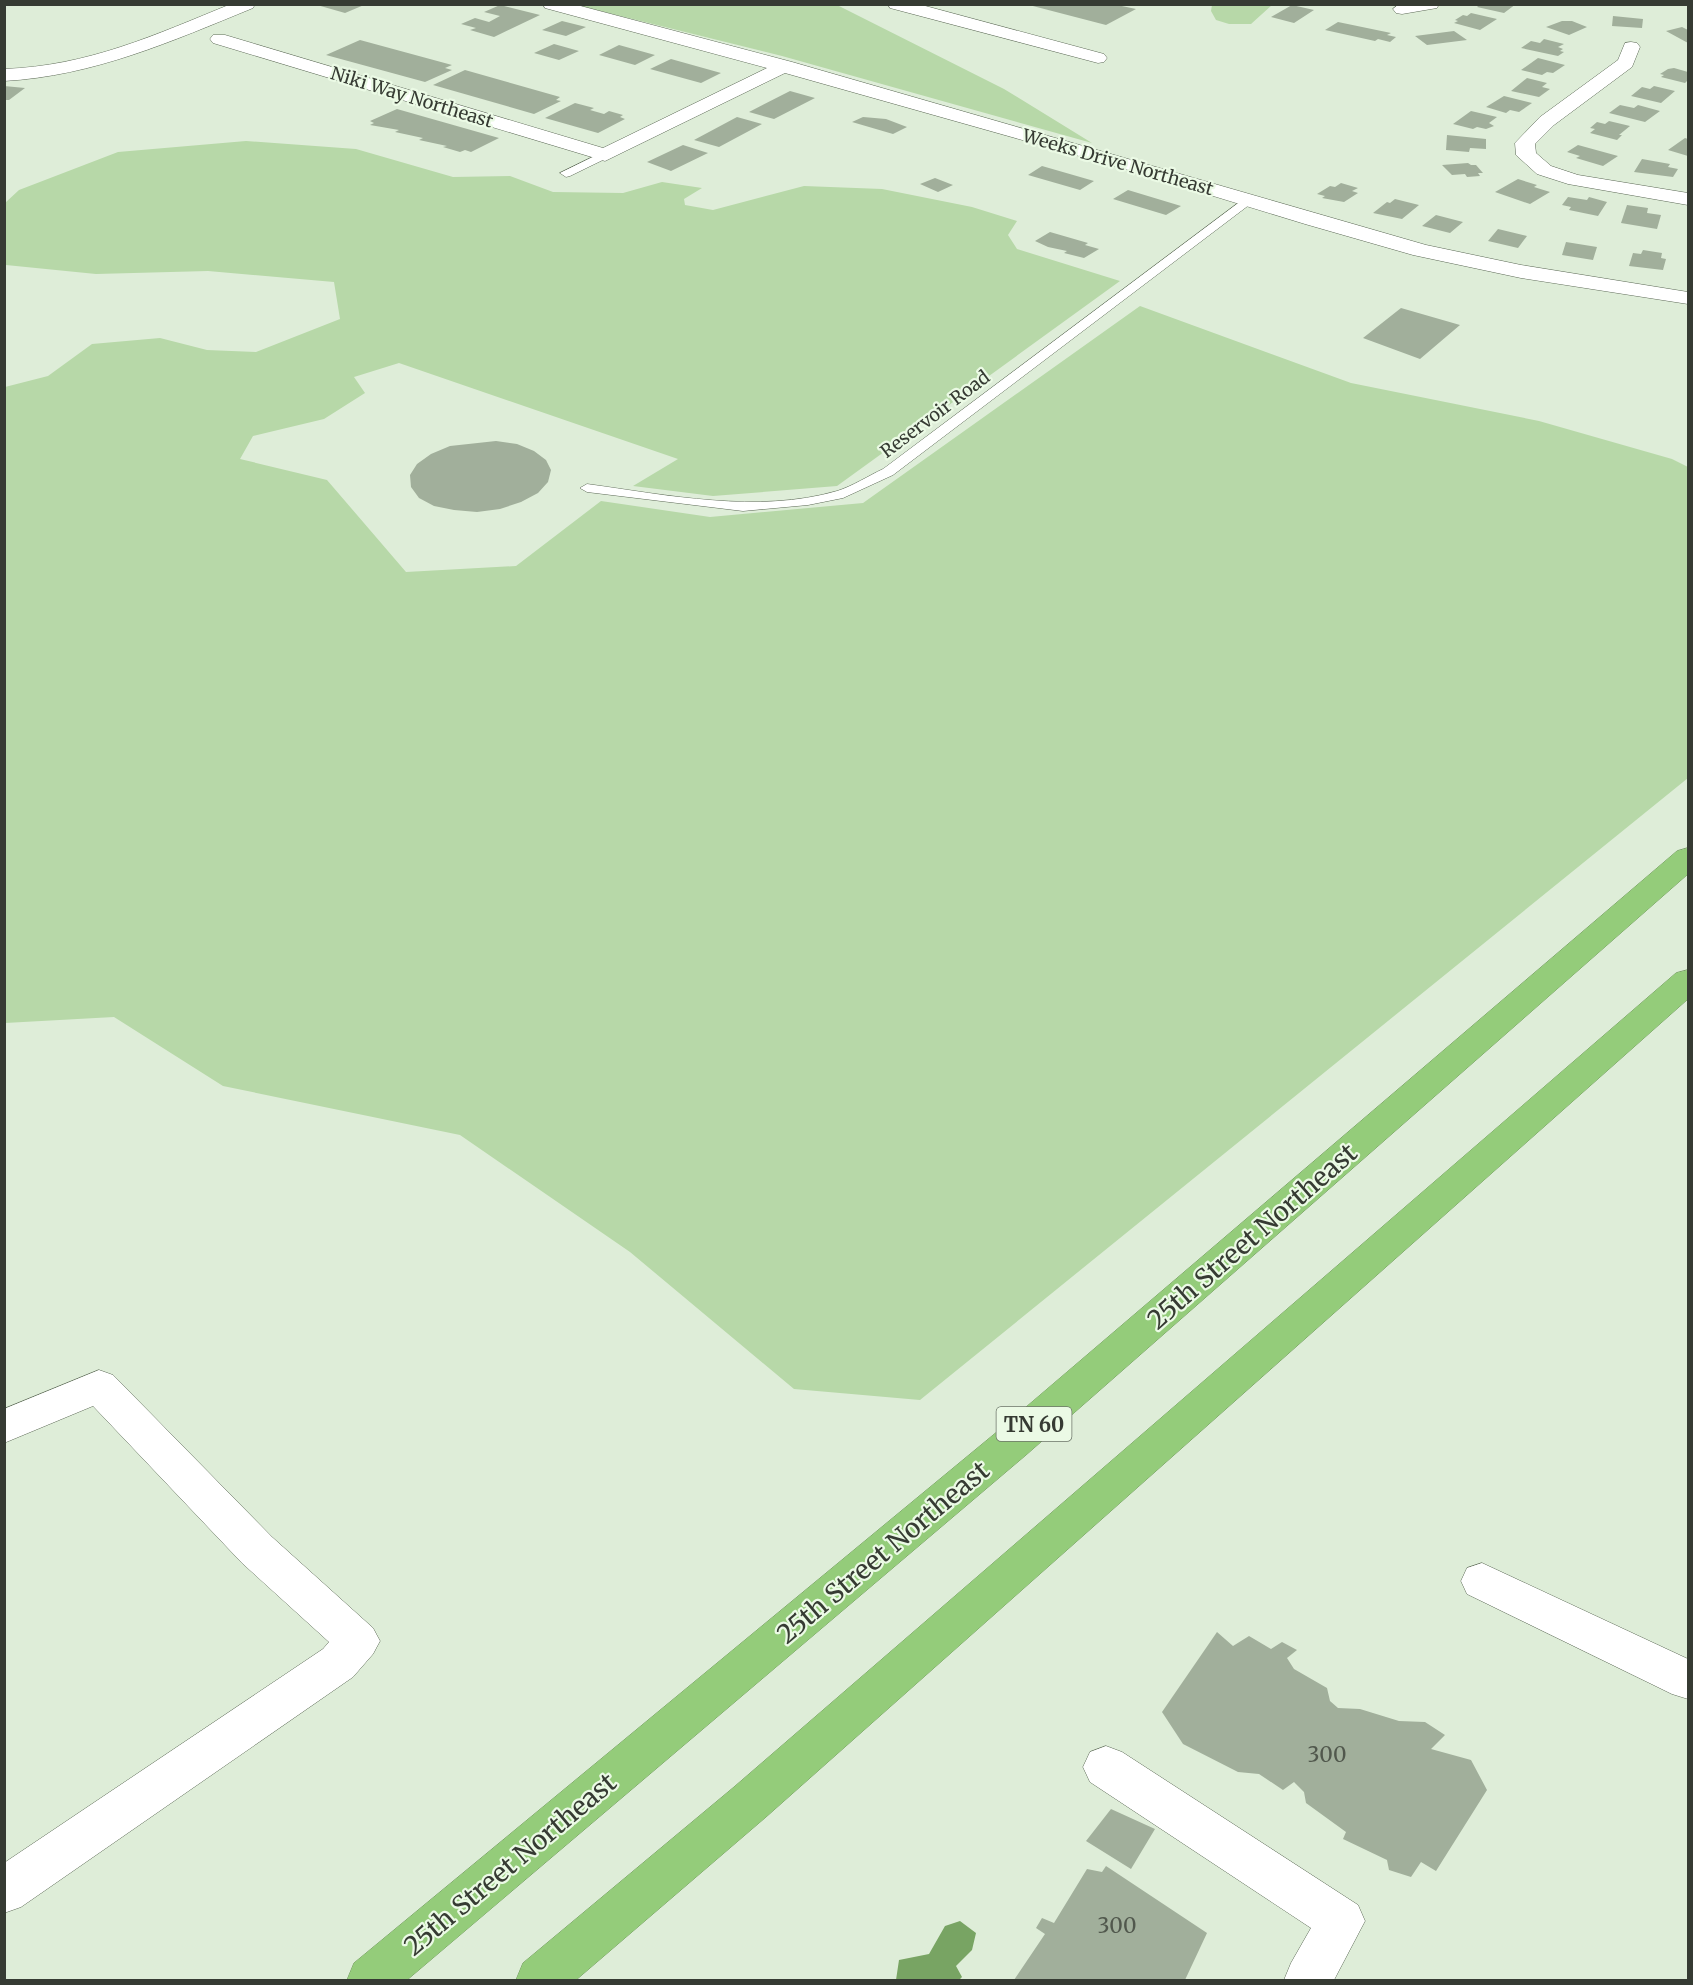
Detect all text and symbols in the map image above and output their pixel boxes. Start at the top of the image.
street label: Niki Way Northeast [328,61,496,133]
street label: Weeks Drive Northeast [1019,123,1216,200]
street label: Reservoir Road [876,365,994,463]
street label: 25th Street Northeast [1140,1136,1364,1336]
road number: TN 60 [996,1407,1072,1441]
street label: 25th Street Northeast [770,1454,996,1650]
house number: 300 [1307,1741,1347,1768]
street label: 25th Street Northeast [397,1766,623,1962]
house number: 300 [1097,1912,1137,1939]

